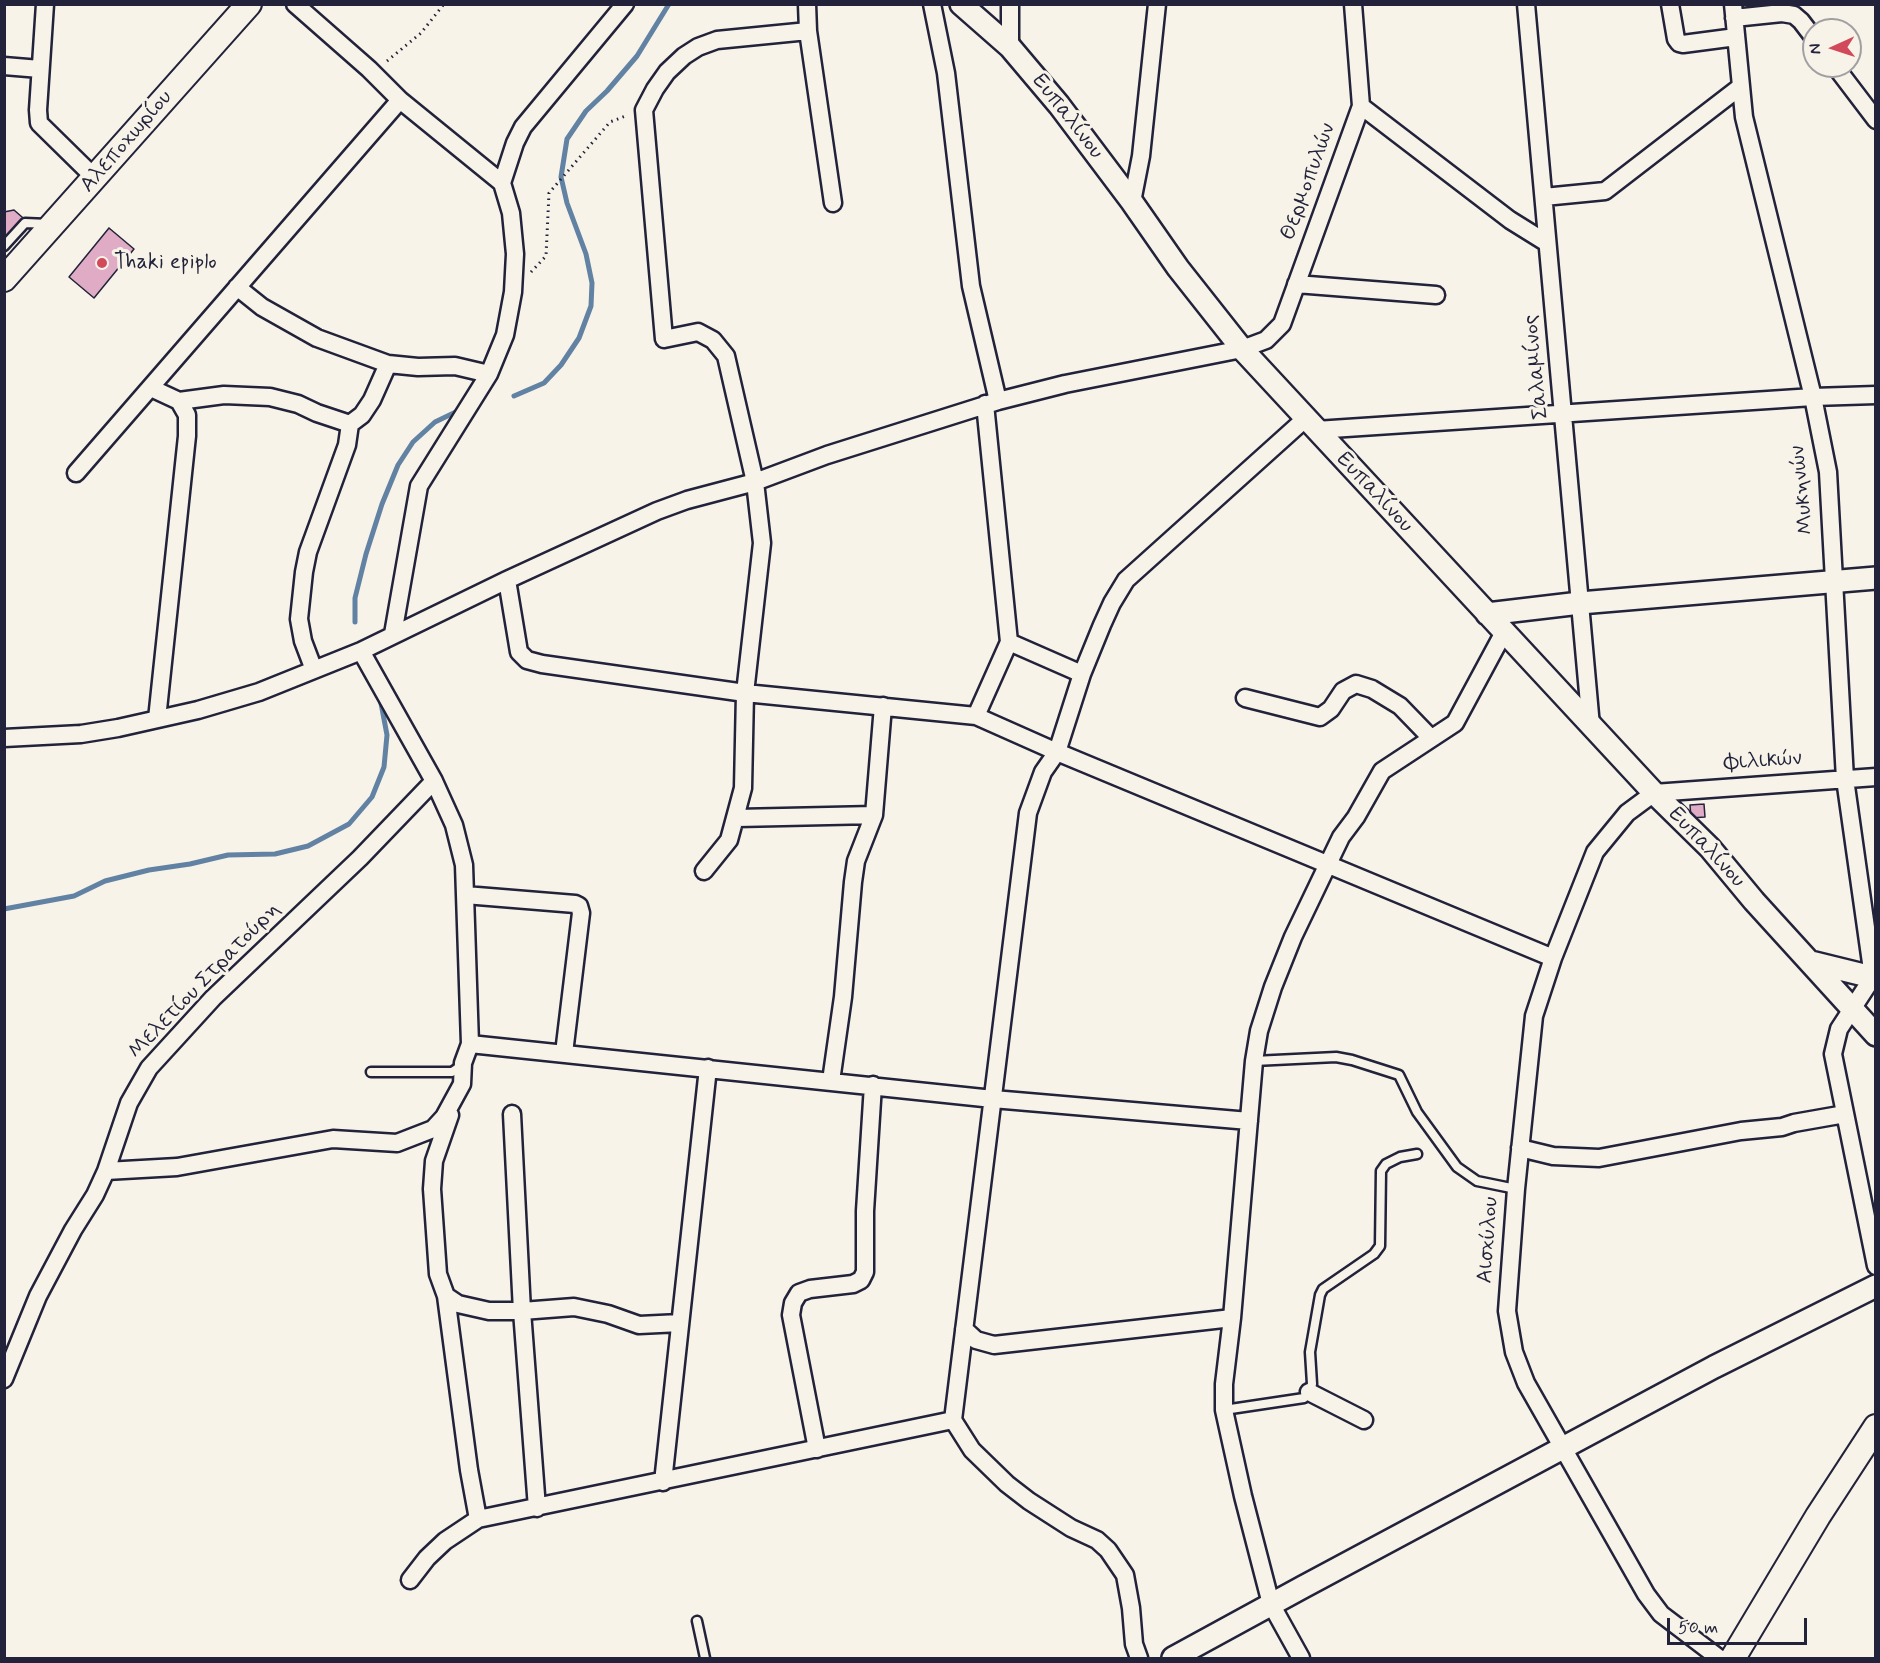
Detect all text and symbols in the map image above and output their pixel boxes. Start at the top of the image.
north arrow [1802,18,1862,78]
text: N [1805,43,1826,55]
street label: Ευπαλίνου [1026,69,1108,165]
street label: Αλεποχωρίου [75,85,179,199]
street label: Θερμοπυλών [1276,120,1342,244]
place label: Thaki epiplo [114,250,217,276]
marker: Thaki epiplo [95,256,109,270]
street label: Σαλαμίνος [1518,313,1556,421]
street label: Μυκηνών [1785,444,1821,536]
street label: Ευπαλίνου [1330,447,1418,539]
street label: Φιλικών [1723,746,1803,778]
street label: Ευπαλίνου [1662,802,1750,894]
street label: Μελετίου Στρατούρη [123,897,287,1065]
street label: Αισχύλου [1473,1196,1505,1284]
scale bar [1670,1606,1810,1644]
text: 50 m [1678,1616,1718,1640]

